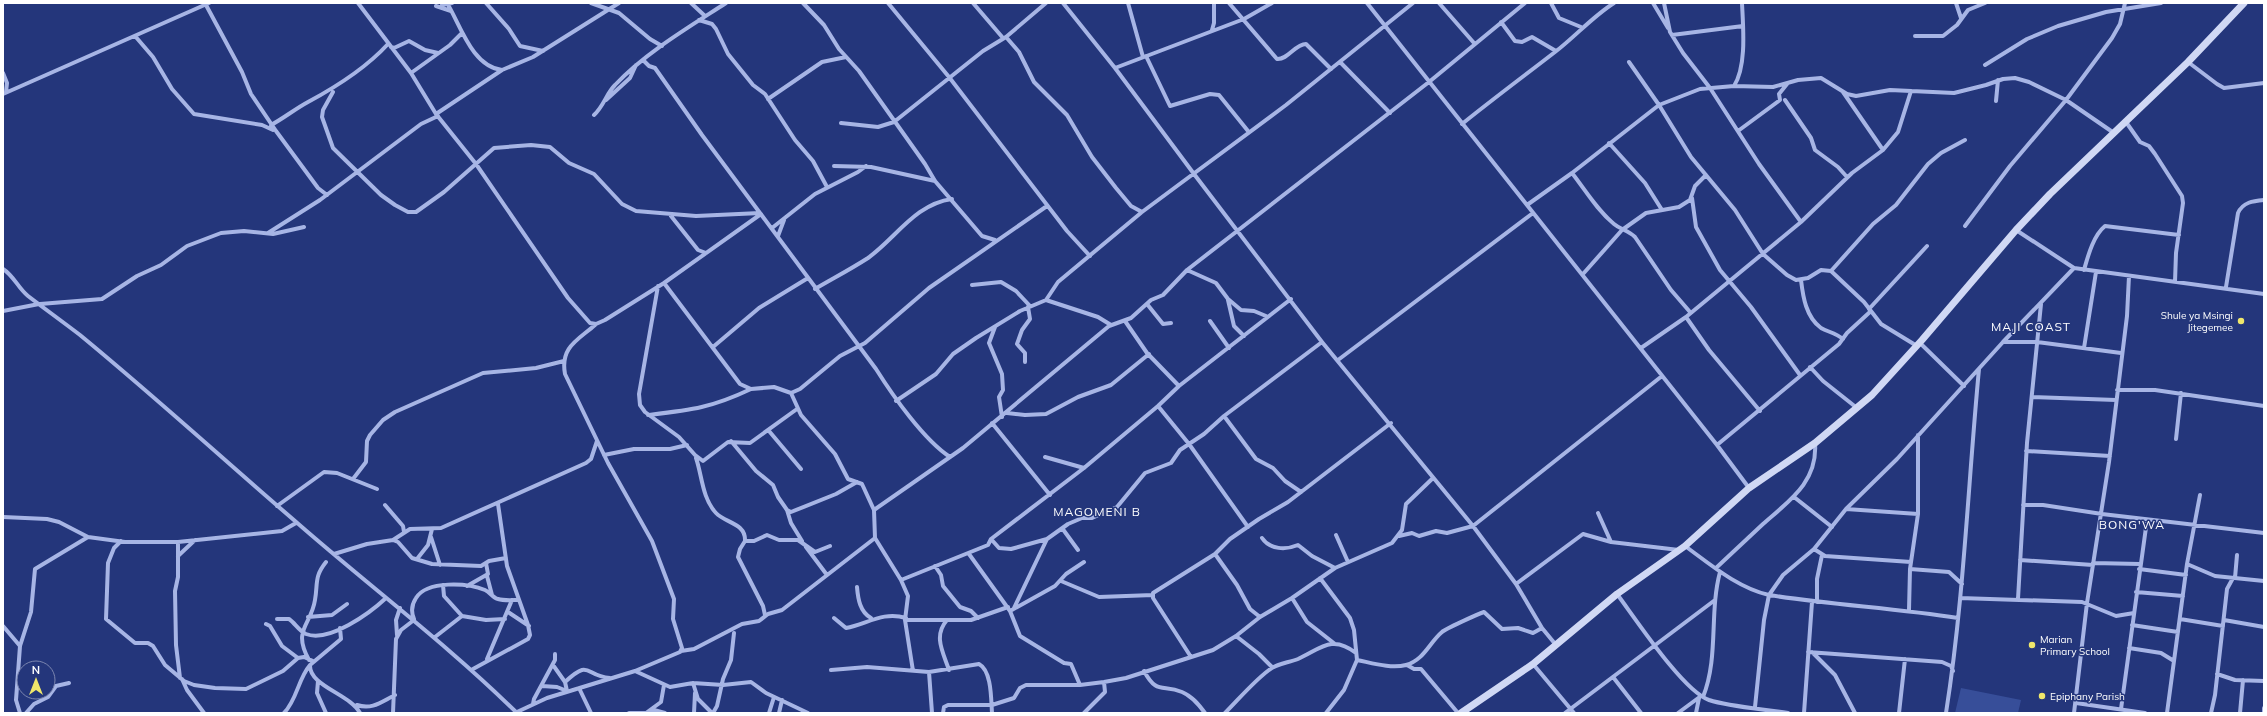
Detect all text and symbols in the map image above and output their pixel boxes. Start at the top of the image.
place label: Shule ya Msingi Jitegemee [2161,309,2233,334]
marker: Shule ya Msingi Jitegemee [2236,316,2246,326]
district label: MAJI COAST [1991,319,2071,334]
district label: MAGOMENI B [1053,504,1141,519]
district label: BONG'WA [2099,517,2165,532]
place label: Marian Primary School [2040,633,2110,658]
marker: Marian Primary School [2027,640,2037,650]
north arrow [16,660,56,700]
text: N [32,663,40,677]
place label: Epiphany Parish [2050,690,2125,703]
marker: Epiphany Parish [2037,691,2047,701]

